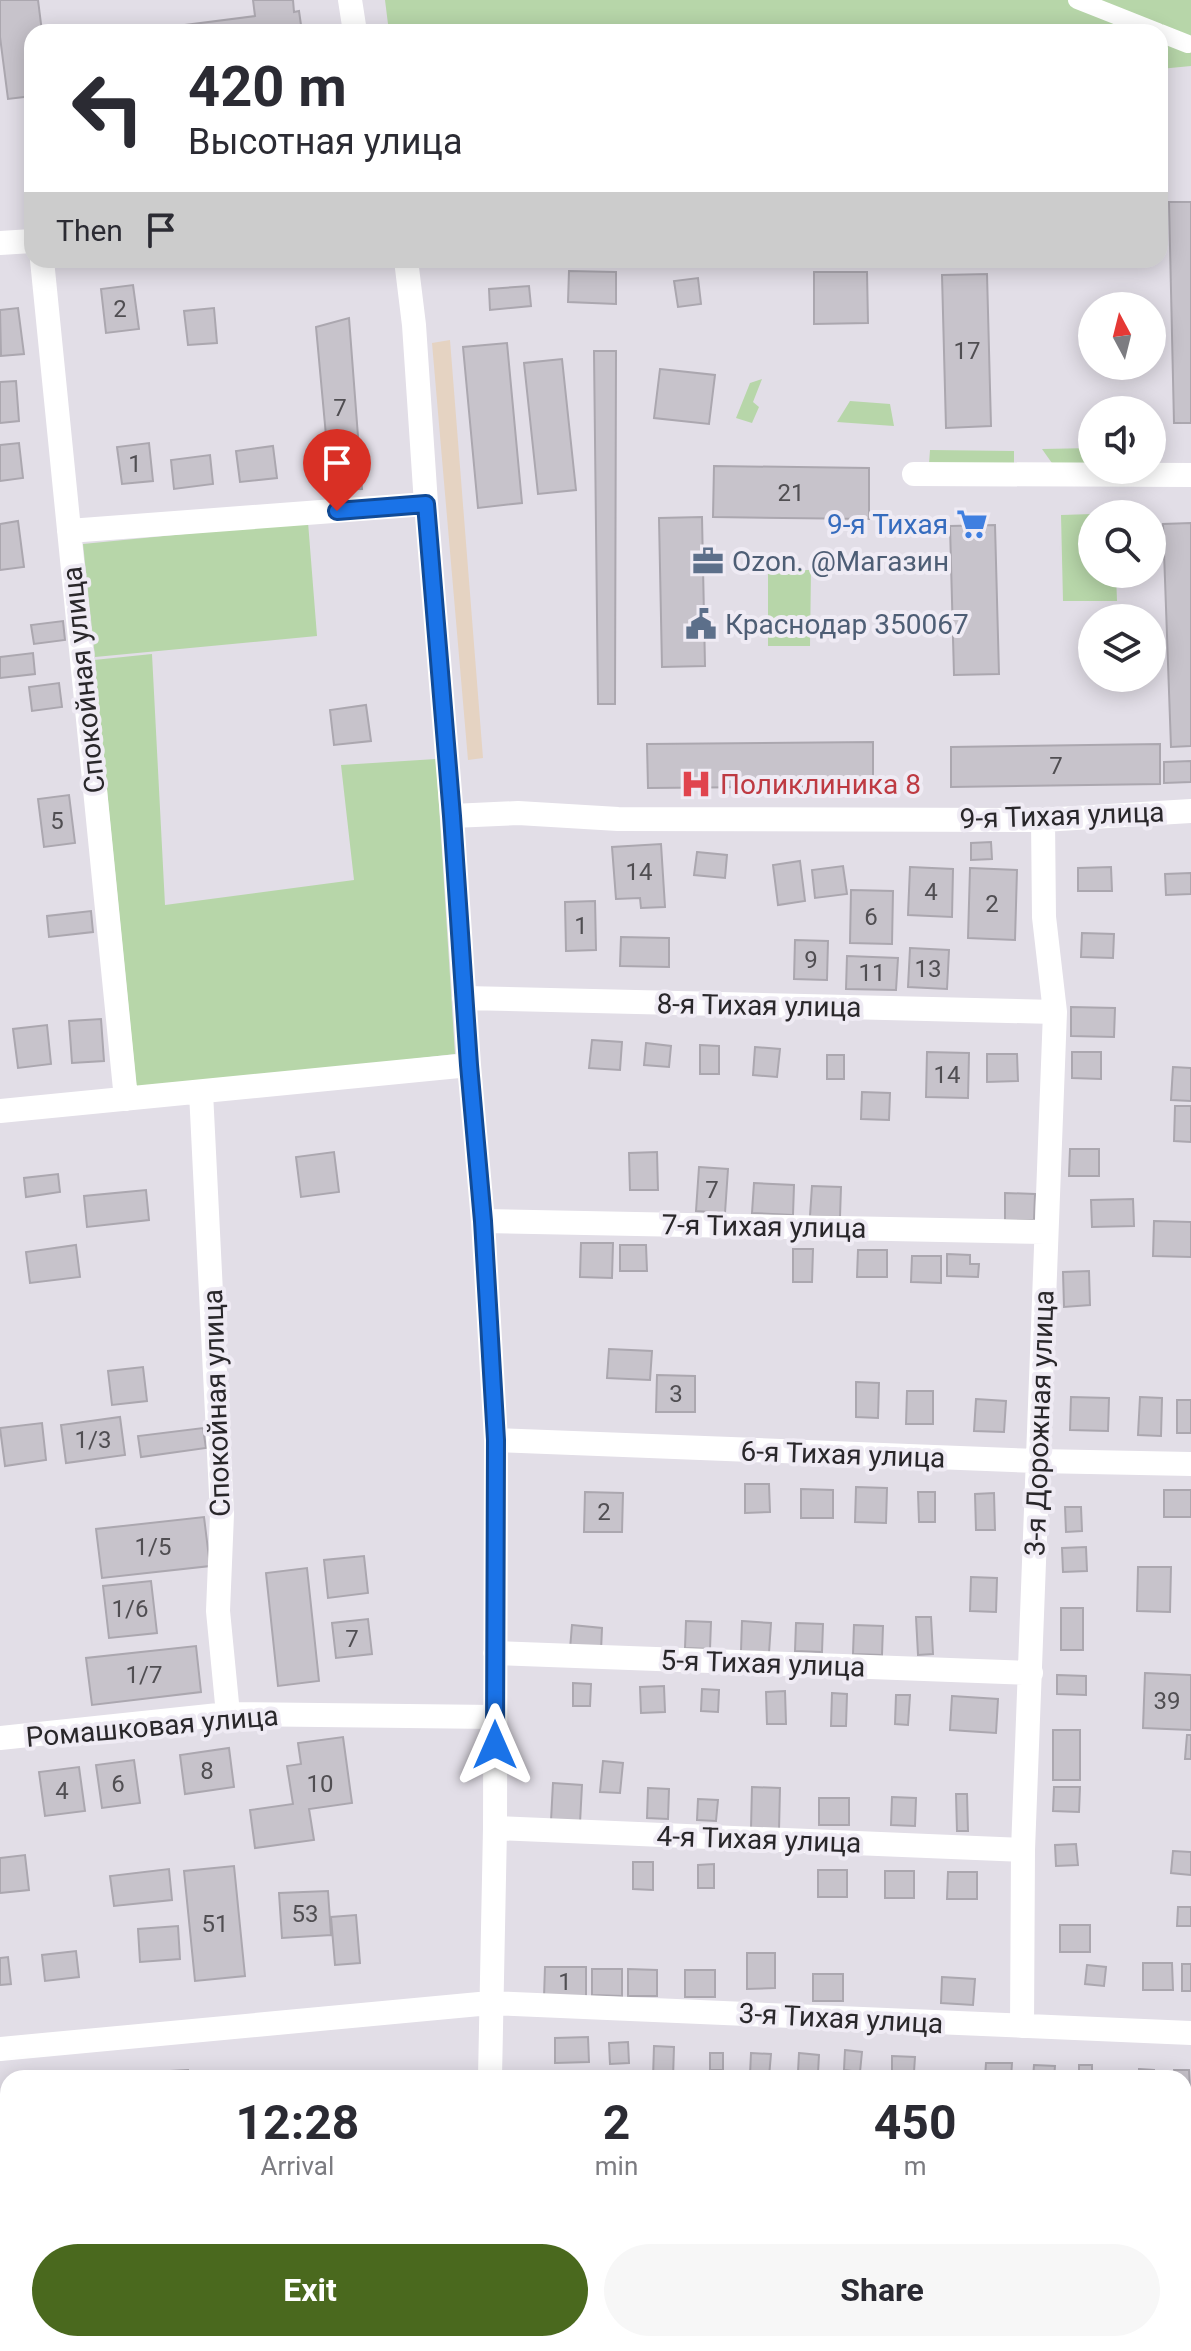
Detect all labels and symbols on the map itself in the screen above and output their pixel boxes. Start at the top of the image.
north arrow [1078,292,1166,380]
house number: 2 [113,295,127,323]
house number: 17 [954,337,980,365]
house number: 7 [333,394,347,422]
pin [303,429,371,511]
house number: 1 [128,450,142,478]
house number: 21 [778,479,804,507]
supermarket icon: 9-я Тихая [955,507,989,541]
place label: 9-я Тихая [827,508,948,541]
office icon: Ozon. @Магазин [691,544,725,578]
place label: Ozon. @Магазин [732,545,949,578]
street label: Спокойная улица [55,565,112,795]
public building icon: Краснодар 350067 [684,607,718,641]
place label: Краснодар 350067 [725,608,969,641]
house number: 7 [1049,752,1063,780]
hospital icon: Поликлиника 8 [679,767,713,801]
place label: Поликлиника 8 [720,768,921,801]
street label: 9-я Тихая улица [959,795,1165,836]
house number: 5 [50,807,64,835]
house number: 14 [626,858,652,886]
house number: 4 [924,878,938,906]
house number: 2 [985,890,999,918]
house number: 6 [864,903,878,931]
house number: 1 [574,912,588,940]
house number: 9 [804,946,818,974]
house number: 13 [915,955,941,983]
house number: 11 [859,959,885,987]
street label: 8-я Тихая улица [656,987,862,1024]
house number: 14 [934,1061,960,1089]
house number: 7 [705,1176,719,1204]
street label: 7-я Тихая улица [661,1208,867,1245]
street label: Спокойная улица [196,1289,237,1517]
street label: 3-я Дорожная улица [1018,1289,1061,1557]
house number: 3 [669,1380,683,1408]
house number: 1/3 [75,1426,111,1454]
street label: 6-я Тихая улица [740,1434,946,1475]
house number: 2 [597,1498,611,1526]
house number: 1/5 [135,1533,171,1561]
house number: 1/6 [112,1595,148,1623]
house number: 7 [345,1625,359,1653]
street label: 5-я Тихая улица [660,1643,866,1684]
house number: 1/7 [126,1661,162,1689]
house number: 39 [1154,1687,1180,1715]
street label: Ромашковая улица [24,1699,280,1754]
position arrow [453,1703,537,1787]
house number: 8 [200,1757,214,1785]
house number: 6 [111,1770,125,1798]
house number: 10 [307,1770,333,1798]
house number: 4 [55,1777,69,1805]
street label: 4-я Тихая улица [656,1819,862,1860]
house number: 53 [292,1900,318,1928]
house number: 51 [202,1910,228,1938]
house number: 1 [558,1968,572,1996]
street label: 3-я Тихая улица [738,1997,944,2040]

